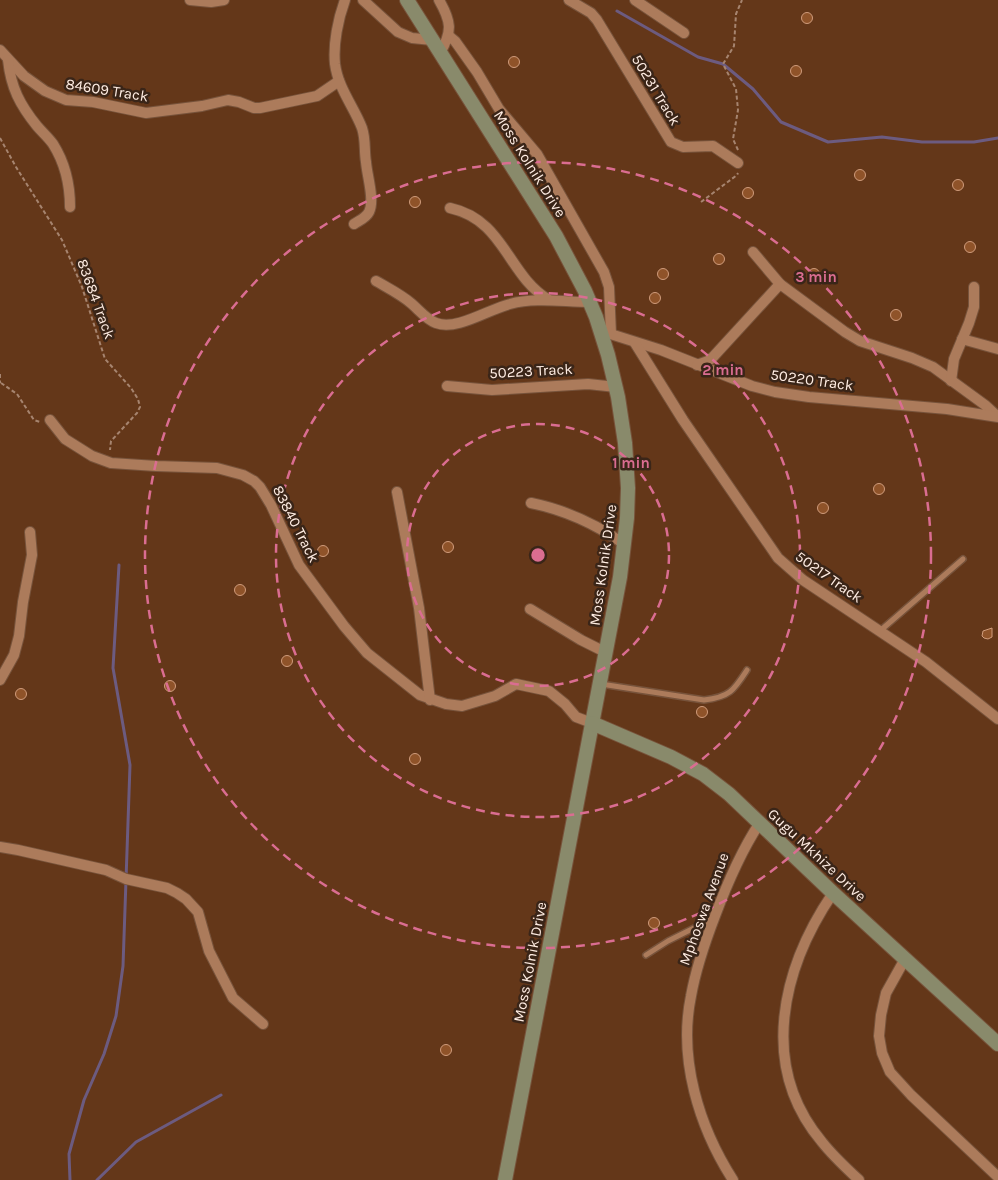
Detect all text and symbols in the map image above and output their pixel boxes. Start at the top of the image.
street label: 50231 Track [628,51,684,129]
street label: 84609 Track [64,75,150,105]
street label: Moss Kolnik Drive [490,107,570,221]
street label: 83684 Track [73,256,119,342]
text: 3 min [795,268,837,286]
street label: 50223 Track [489,360,573,382]
text: 2 min [702,361,744,379]
street label: 50220 Track [769,365,855,395]
text: 1 min [612,454,650,472]
street label: 83840 Track [269,482,323,566]
street label: Moss Kolnik Drive [586,503,620,627]
centre of rings [529,546,547,564]
street label: 50217 Track [792,547,866,607]
street label: Gugu Mkhize Drive [764,805,870,905]
street label: Mphoswa Avenue [675,850,733,968]
street label: Moss Kolnik Drive [509,900,551,1024]

